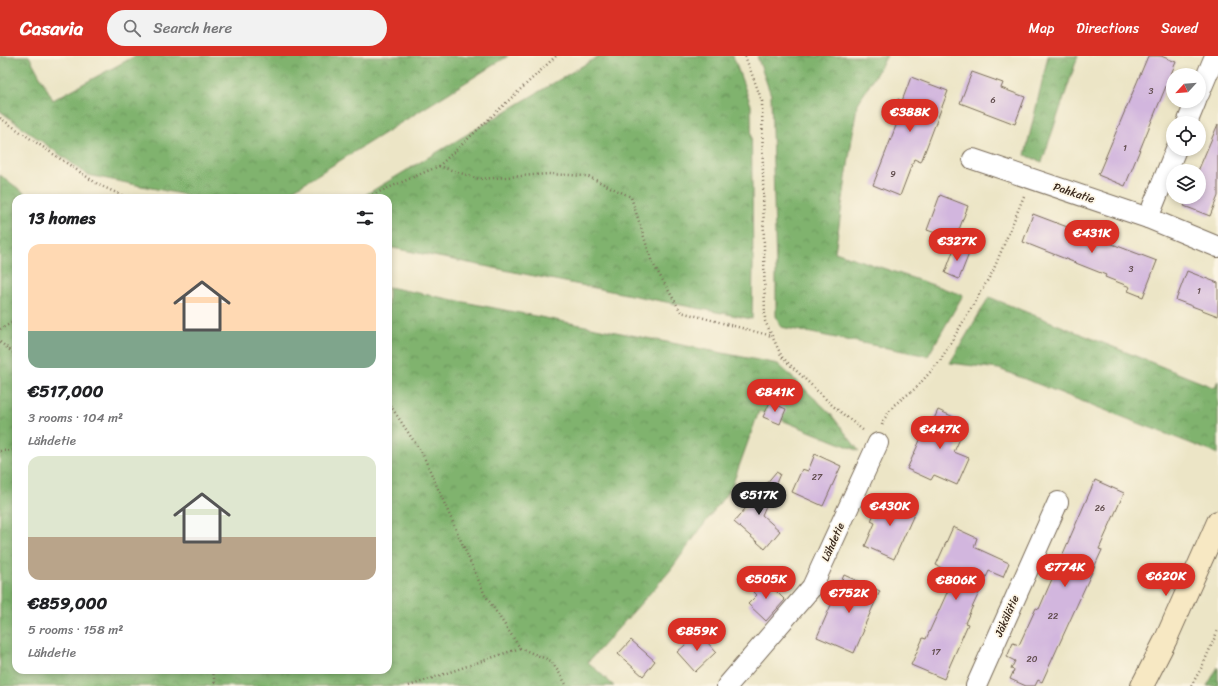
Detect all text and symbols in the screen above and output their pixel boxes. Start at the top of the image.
search box [107,10,387,46]
text: Casavia [20,12,83,45]
text: Search here [153,15,232,41]
text: Map [1028,16,1054,41]
text: Directions [1076,16,1139,41]
text: Saved [1161,16,1198,41]
icon: search [121,17,143,39]
north arrow [1166,68,1206,108]
map controls [1166,68,1206,204]
house number: 3 [1149,83,1154,99]
house number: 6 [990,92,996,108]
pin: €388K [882,99,938,133]
text: €388K [890,100,930,123]
button: locate [1166,116,1206,156]
house number: 1 [1123,140,1127,156]
button: layers [1166,164,1206,204]
house number: 9 [890,166,896,182]
street label: Pahkatie [1051,177,1097,209]
text: 13 homes [28,203,95,233]
icon: filters [354,207,376,229]
pin: €431K [1064,220,1120,254]
text: €431K [1073,221,1111,244]
pin: €327K [929,228,985,262]
text: €327K [938,229,976,252]
house number: 3 [1129,261,1134,277]
icon: home [166,270,238,342]
house number: 1 [1197,283,1201,299]
text: €517,000 [28,376,103,406]
pin: €841K [747,379,803,413]
text: €841K [756,380,794,403]
text: 3 rooms · 104 m² [28,406,123,429]
pin: €447K [912,416,968,450]
text: €447K [920,417,960,440]
text: Lähdetie [28,429,76,452]
house number: 27 [812,469,823,485]
icon: home [166,482,238,554]
pin: €517K [731,482,787,516]
text: €517K [740,483,778,506]
pin: €430K [862,493,918,527]
text: €430K [870,494,910,517]
house number: 26 [1095,500,1105,516]
street label: Lähdetie [816,519,850,564]
pin: €774K [1037,554,1093,588]
text: €774K [1045,555,1085,578]
pin: €620K [1138,563,1194,597]
text: €620K [1146,564,1186,587]
pin: €505K [738,566,794,600]
text: €505K [746,567,786,590]
pin: €806K [928,567,984,601]
text: €806K [936,568,976,591]
pin: €752K [821,580,877,614]
text: €752K [829,581,869,604]
text: €859,000 [28,588,107,618]
street label: Jäkälätie [989,592,1025,641]
house number: 22 [1048,608,1058,624]
text: 5 rooms · 158 m² [28,618,123,641]
pin: €859K [669,618,725,652]
text: €859K [677,619,717,642]
text: Lähdetie [28,641,76,664]
house number: 17 [931,644,941,660]
house number: 20 [1027,651,1038,667]

